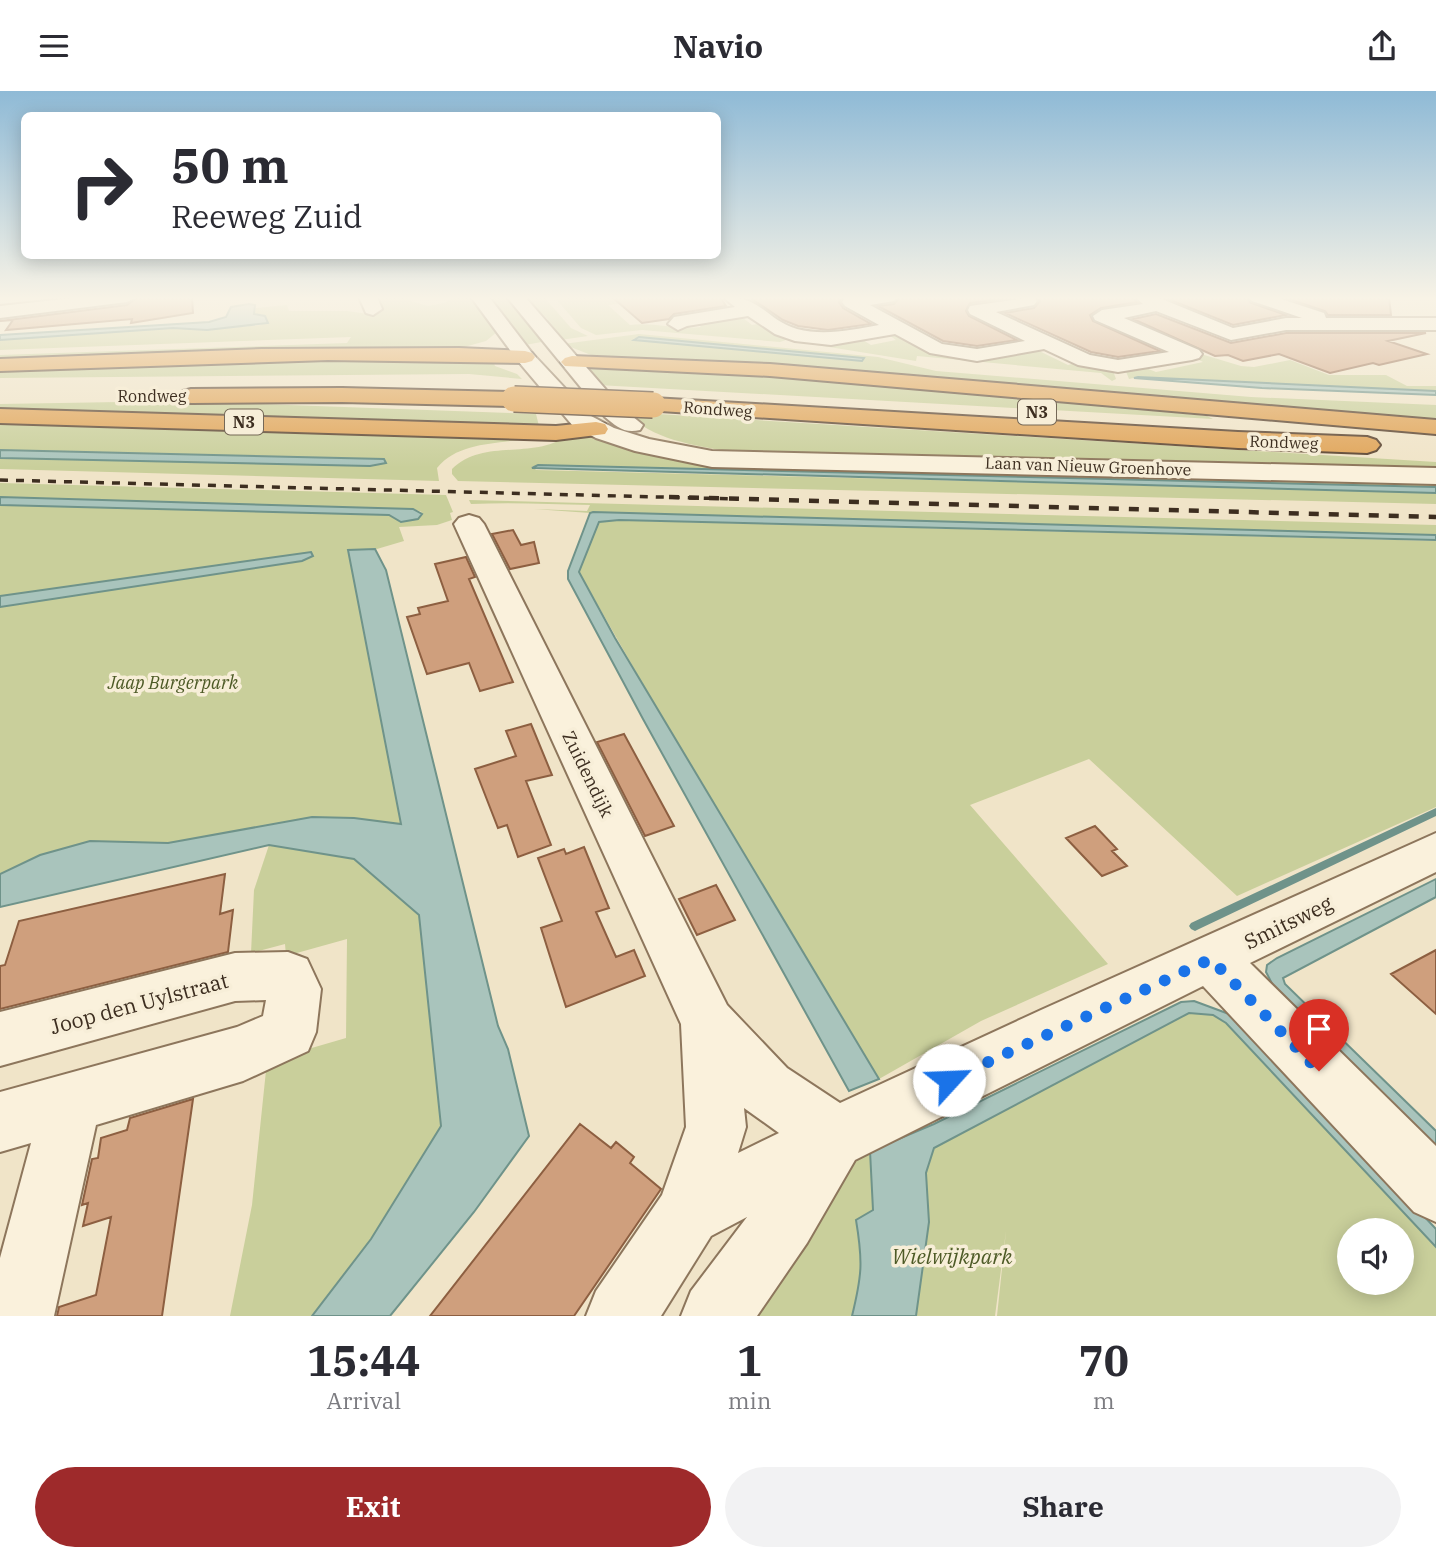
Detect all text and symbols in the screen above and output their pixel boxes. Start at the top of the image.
text: Navio [673,25,763,67]
icon: menu [35,27,73,65]
icon: share [1363,27,1401,65]
text: 50 m [171,133,289,196]
icon: right [56,140,147,231]
text: Reeweg Zuid [171,195,363,237]
street label: Rondweg [117,386,187,406]
street label: Rondweg [683,397,753,421]
road number: N3 [1018,399,1056,425]
road number: N3 [225,409,263,435]
street label: Rondweg [1249,431,1319,453]
street label: Laan van Nieuw Groenhove [984,452,1192,480]
park label: Jaap Burgerpark [107,671,239,694]
street label: Zuidendijk [557,727,619,821]
street label: Smitsweg [1239,888,1338,955]
street label: Joop den Uylstraat [47,966,231,1040]
pin [1289,999,1349,1071]
icon: arrive [1300,1010,1338,1048]
position arrow [912,1043,986,1117]
map controls [1337,1218,1414,1295]
button: sound [1337,1218,1414,1295]
park label: Wielwijkpark [892,1242,1013,1270]
text: 15:44 [307,1333,421,1388]
text: 1 [737,1333,762,1388]
text: 70 [1079,1333,1129,1388]
text: Arrival [326,1385,401,1415]
text: min [728,1385,772,1415]
text: m [1093,1385,1115,1415]
button: Exit [35,1467,711,1547]
button: Share [725,1467,1401,1547]

